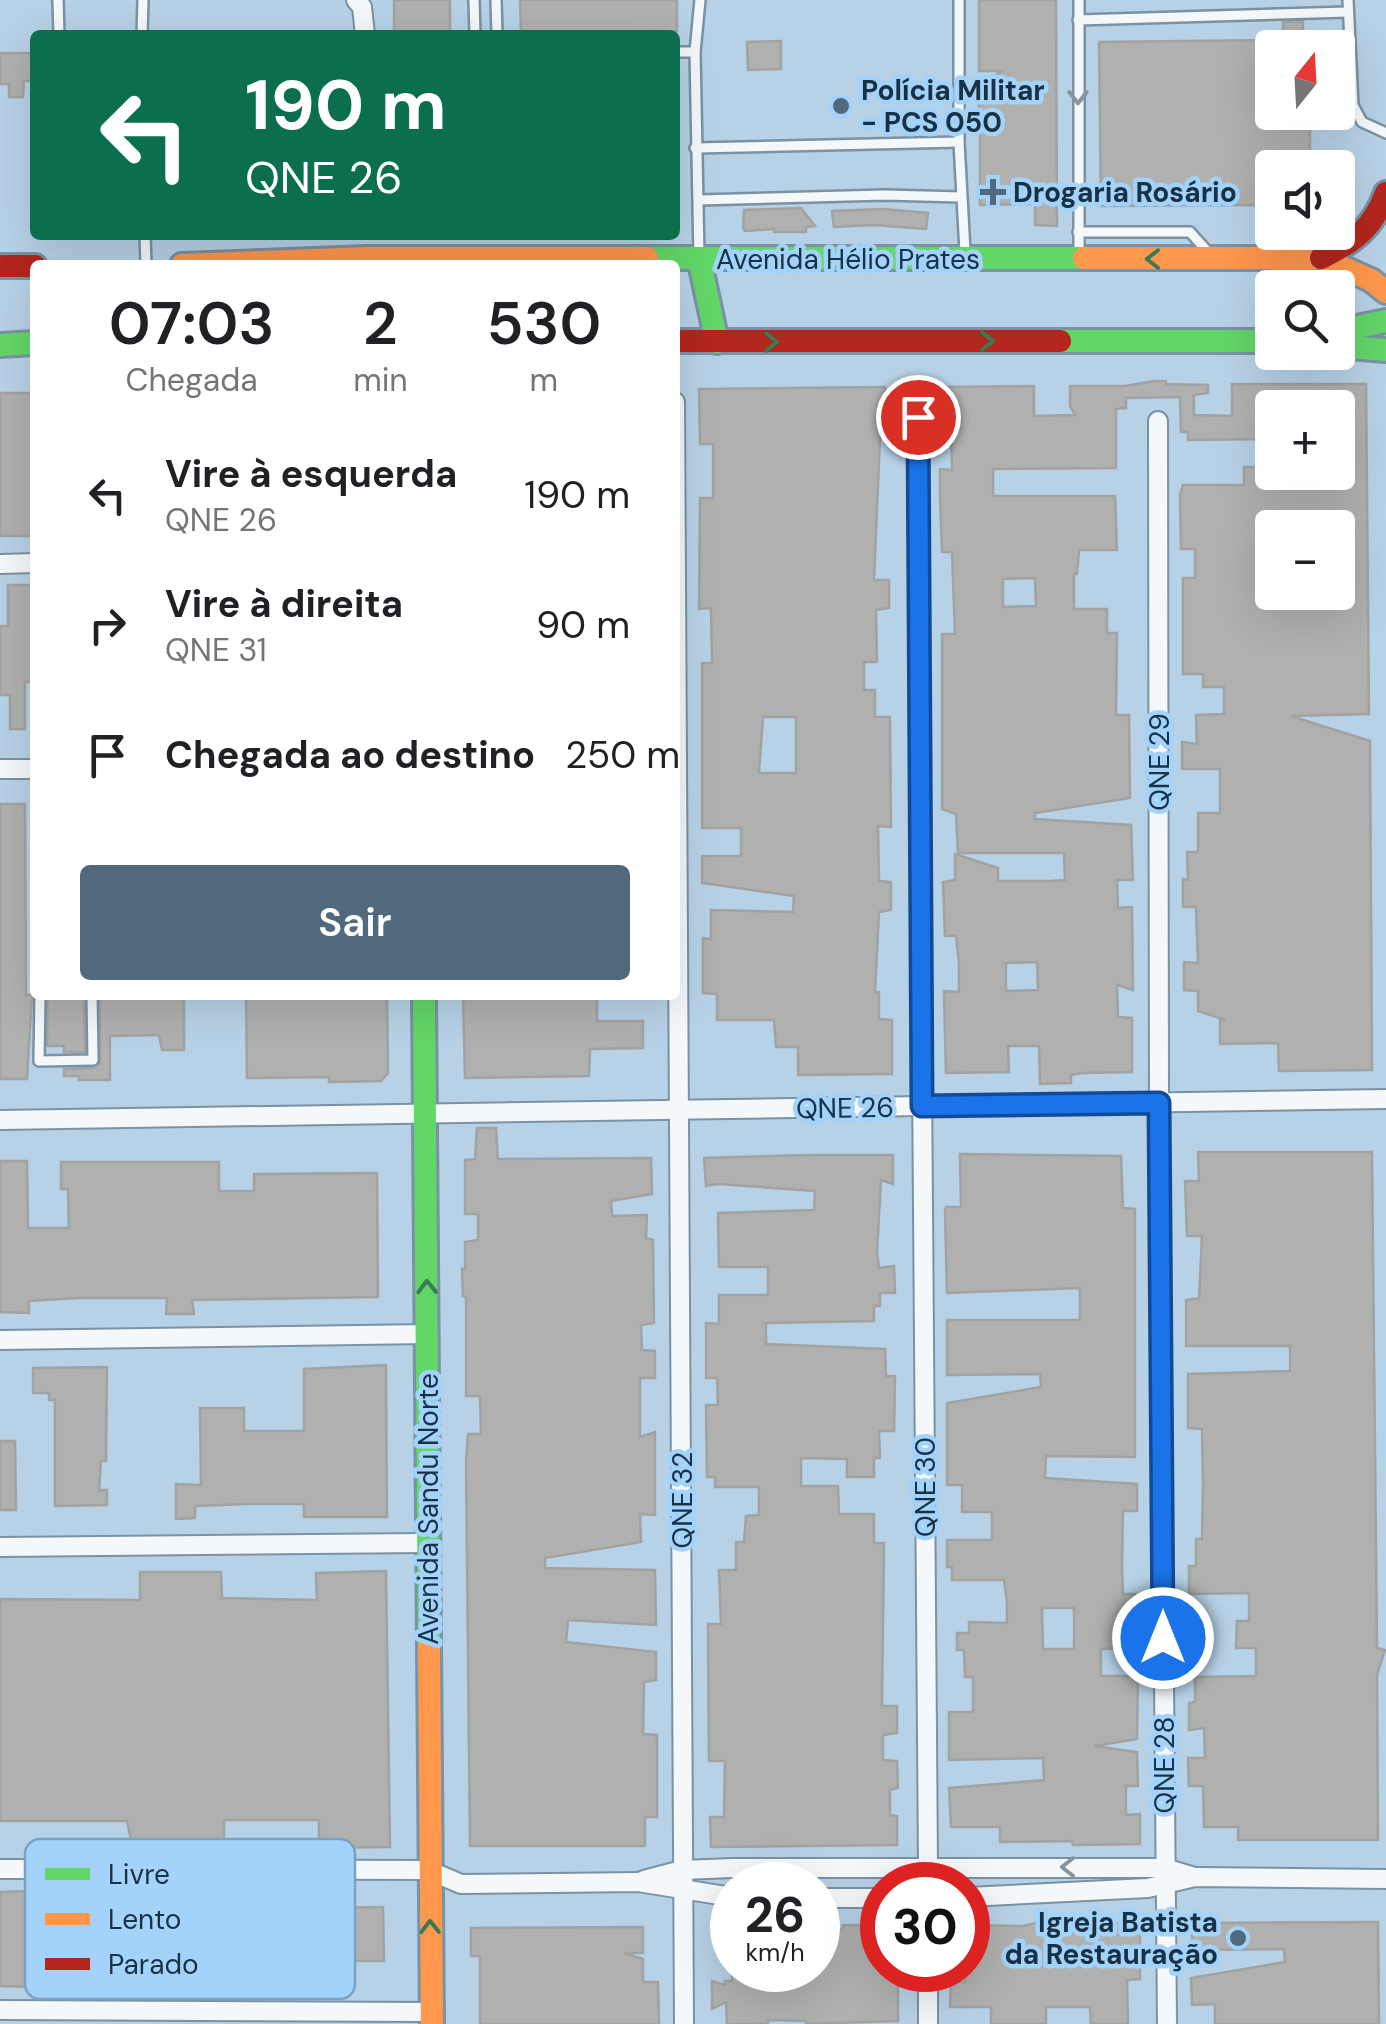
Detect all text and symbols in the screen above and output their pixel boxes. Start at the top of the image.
north arrow [1255,30,1355,130]
map controls [1255,30,1355,610]
text: 190 m [245,60,447,151]
icon: left [80,70,210,200]
place label: Polícia Militar - PCS 050 [861,72,1045,141]
one-way arrow [1067,90,1089,106]
marker: Polícia Militar - PCS 050 [830,95,852,117]
text: QNE 26 [245,148,403,207]
button: sound [1255,150,1355,250]
place label: Drogaria Rosário [1013,174,1237,211]
marker: Drogaria Rosário [982,181,1004,203]
street label: Avenida Hélio Prates [716,241,980,278]
one-way arrow [1145,248,1160,270]
button: search [1255,270,1355,370]
text: 07:03 [109,284,274,363]
text: 2 [363,284,398,363]
text: 530 [486,284,601,363]
one-way arrow [980,330,996,352]
one-way arrow [764,331,780,352]
text: Chegada [125,359,258,401]
text: min [353,359,408,401]
text: m [530,359,558,401]
pin [876,375,961,460]
icon: arrive [891,390,946,445]
button: + [1255,390,1355,490]
text: Vire à esquerda [165,449,457,499]
icon: left [80,468,135,523]
text: 190 m [524,470,630,520]
text: QNE 26 [165,499,277,541]
button: − [1255,510,1355,610]
text: Vire à direita [165,579,403,629]
icon: right [80,598,135,653]
text: 90 m [536,600,630,650]
text: QNE 31 [165,629,267,671]
street label: QNE 29 [1141,713,1178,811]
icon: arrive [80,728,135,783]
text: Chegada ao destino [165,730,535,780]
text: 250 m [565,730,680,780]
button: Sair [80,865,630,980]
street label: QNE 26 [796,1089,894,1127]
one-way arrow [417,1278,438,1294]
street label: Avenida Sandu Norte [410,1373,447,1645]
street label: QNE 30 [907,1437,944,1537]
street label: QNE 32 [664,1452,701,1548]
position arrow [1111,1586,1215,1690]
street label: QNE 28 [1146,1717,1183,1813]
legend [25,1839,355,1999]
text: Livre [108,1856,170,1893]
one-way arrow [1059,1856,1074,1878]
speed limit sign: 30 [860,1862,990,1992]
text: 26 [745,1882,805,1948]
text: Lento [108,1901,181,1938]
place label: Igreja Batista da Restauração [1004,1904,1218,1973]
one-way arrow [419,1918,440,1934]
marker: Igreja Batista da Restauração [1227,1927,1249,1949]
text: km/h [745,1936,805,1969]
text: Parado [108,1946,199,1983]

